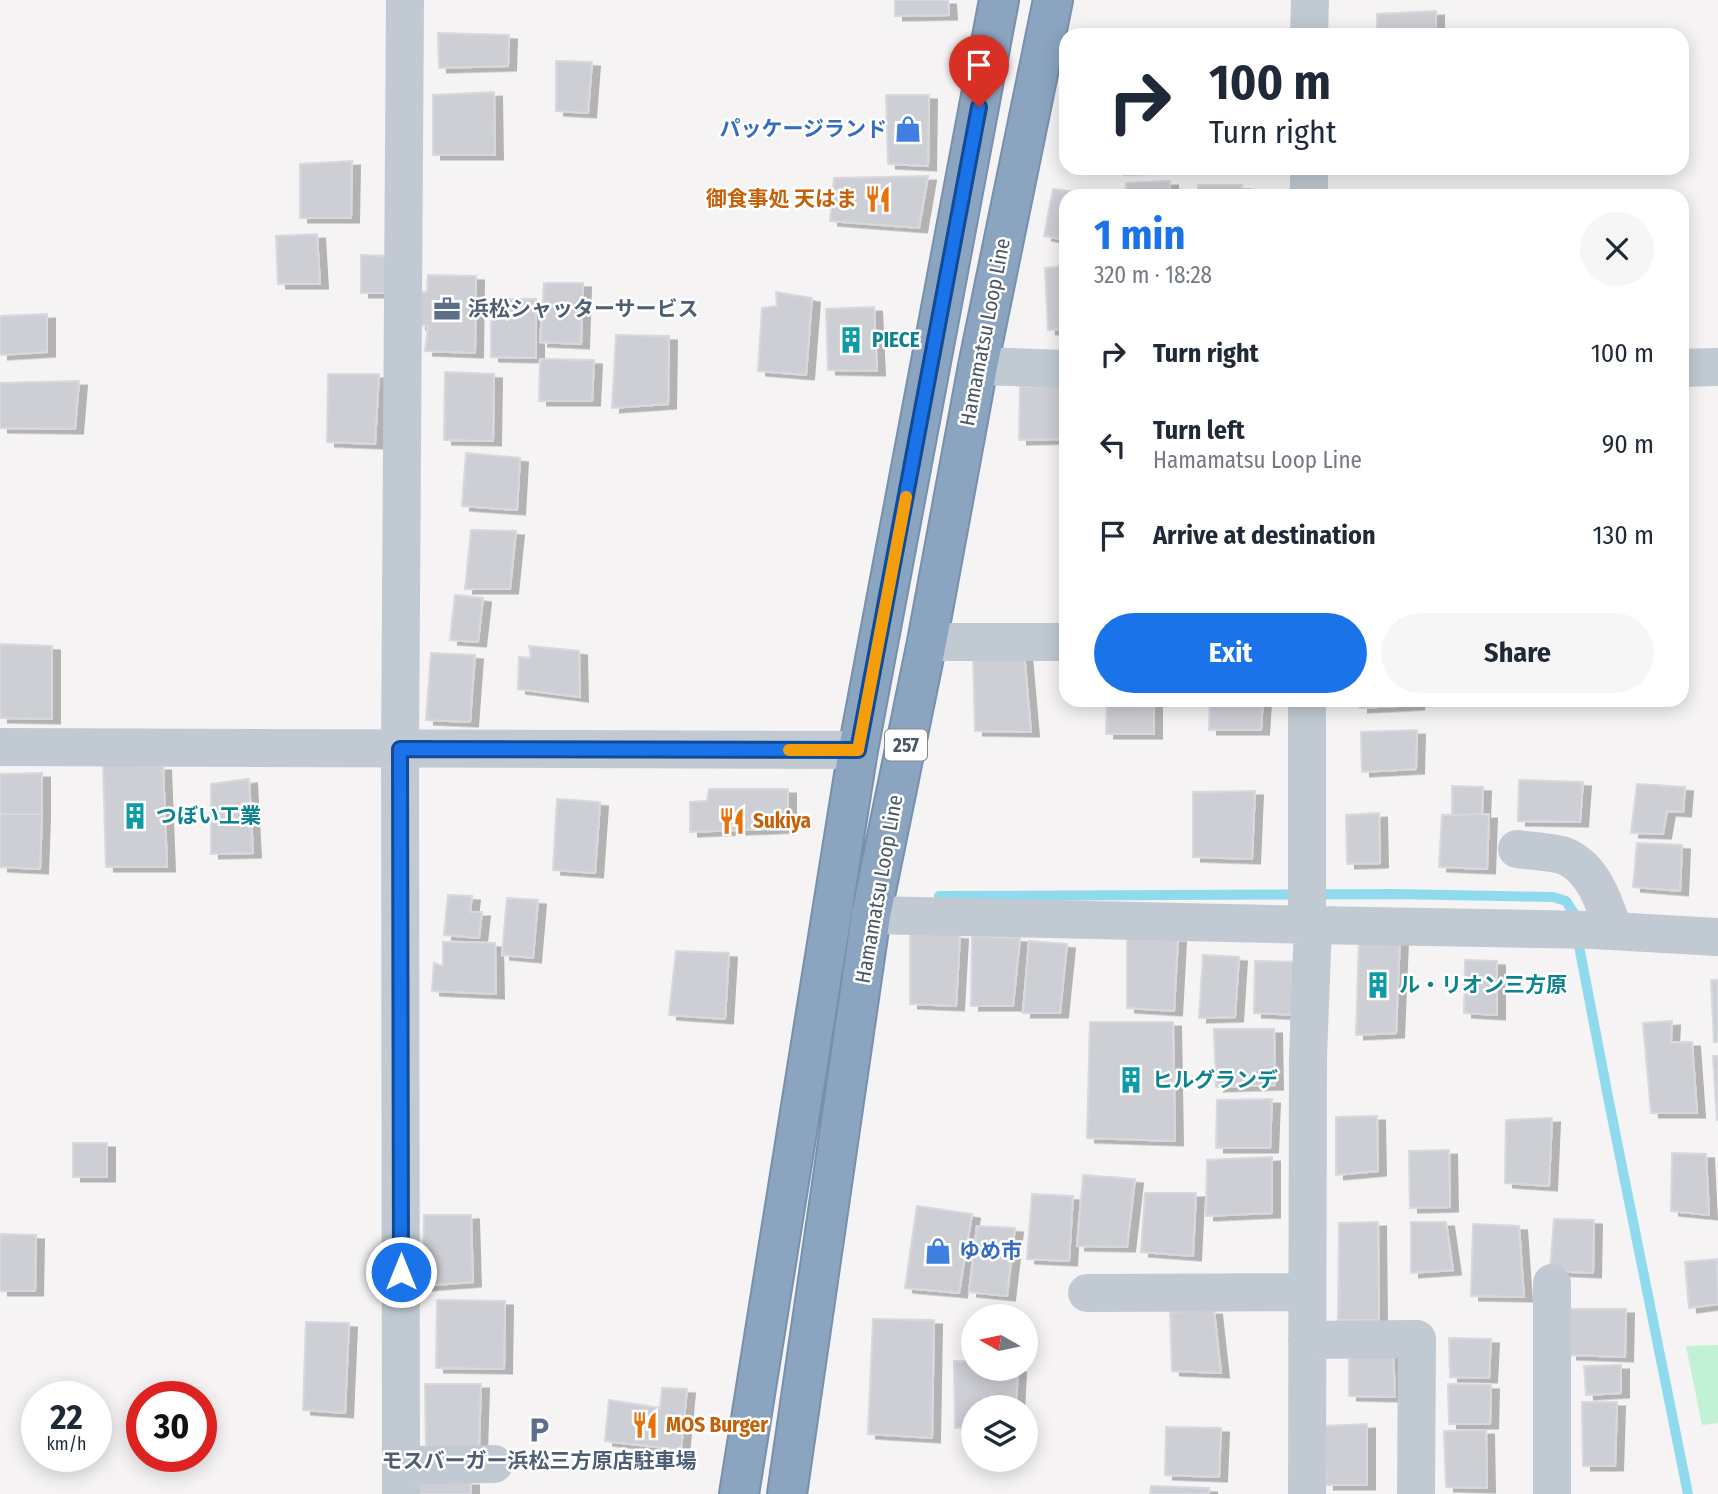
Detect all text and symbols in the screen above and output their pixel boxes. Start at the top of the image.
pin [949,35,1009,107]
icon: arrive [960,46,998,84]
text: 100 m [1209,53,1331,112]
icon: right [1094,56,1185,147]
text: Turn right [1209,113,1336,151]
shop icon: パッケージランド [893,114,923,144]
place label: パッケージランド [719,116,887,142]
restaurant icon: 御食事処 天はま [863,184,893,214]
place label: 御食事処 天はま [706,186,857,212]
text: 1 min [1094,210,1185,260]
button: close [1580,212,1654,286]
street label: Hamamatsu Loop Line [954,236,1016,428]
text: 320 m · 18:28 [1094,261,1212,289]
office icon: 浜松シャッターサービス [432,294,462,324]
place label: 浜松シャッターサービス [468,296,699,322]
building icon: PIECE [836,325,866,355]
place label: PIECE [872,327,920,353]
icon: right [1094,335,1132,373]
text: Turn right [1153,338,1259,369]
text: 100 m [1591,338,1654,369]
text: Turn left [1153,415,1245,446]
icon: left [1094,426,1132,464]
text: 90 m [1602,429,1654,460]
text: Hamamatsu Loop Line [1153,446,1362,474]
icon: arrive [1094,517,1132,555]
text: Arrive at destination [1153,520,1376,551]
text: 130 m [1592,520,1654,551]
button: Exit [1094,613,1367,693]
button: Share [1381,613,1654,693]
road number: 257 [885,730,927,760]
street label: Hamamatsu Loop Line [850,793,908,985]
building icon: つぼい工業 [120,801,150,831]
place label: つぼい工業 [156,803,261,829]
restaurant icon: Sukiya [717,806,747,836]
place label: Sukiya [753,808,811,834]
building icon: ル・リオン三方原 [1363,970,1393,1000]
place label: ル・リオン三方原 [1399,972,1567,998]
building icon: ヒルグランデ [1116,1065,1146,1095]
place label: ヒルグランデ [1152,1067,1278,1093]
position arrow [364,1235,438,1309]
shop icon: ゆめ市 [923,1236,953,1266]
place label: ゆめ市 [959,1238,1022,1264]
north arrow [961,1304,1038,1381]
map controls [961,1304,1038,1472]
speed limit sign: 30 [126,1381,217,1472]
button: layers [961,1395,1038,1472]
text: 22 [50,1396,83,1438]
restaurant icon: MOS Burger [630,1410,660,1440]
place label: MOS Burger [666,1412,768,1438]
parking icon: モスバーガー浜松三方原店駐車場 [524,1415,554,1445]
text: km/h [46,1433,87,1455]
place label: モスバーガー浜松三方原店駐車場 [382,1448,697,1474]

